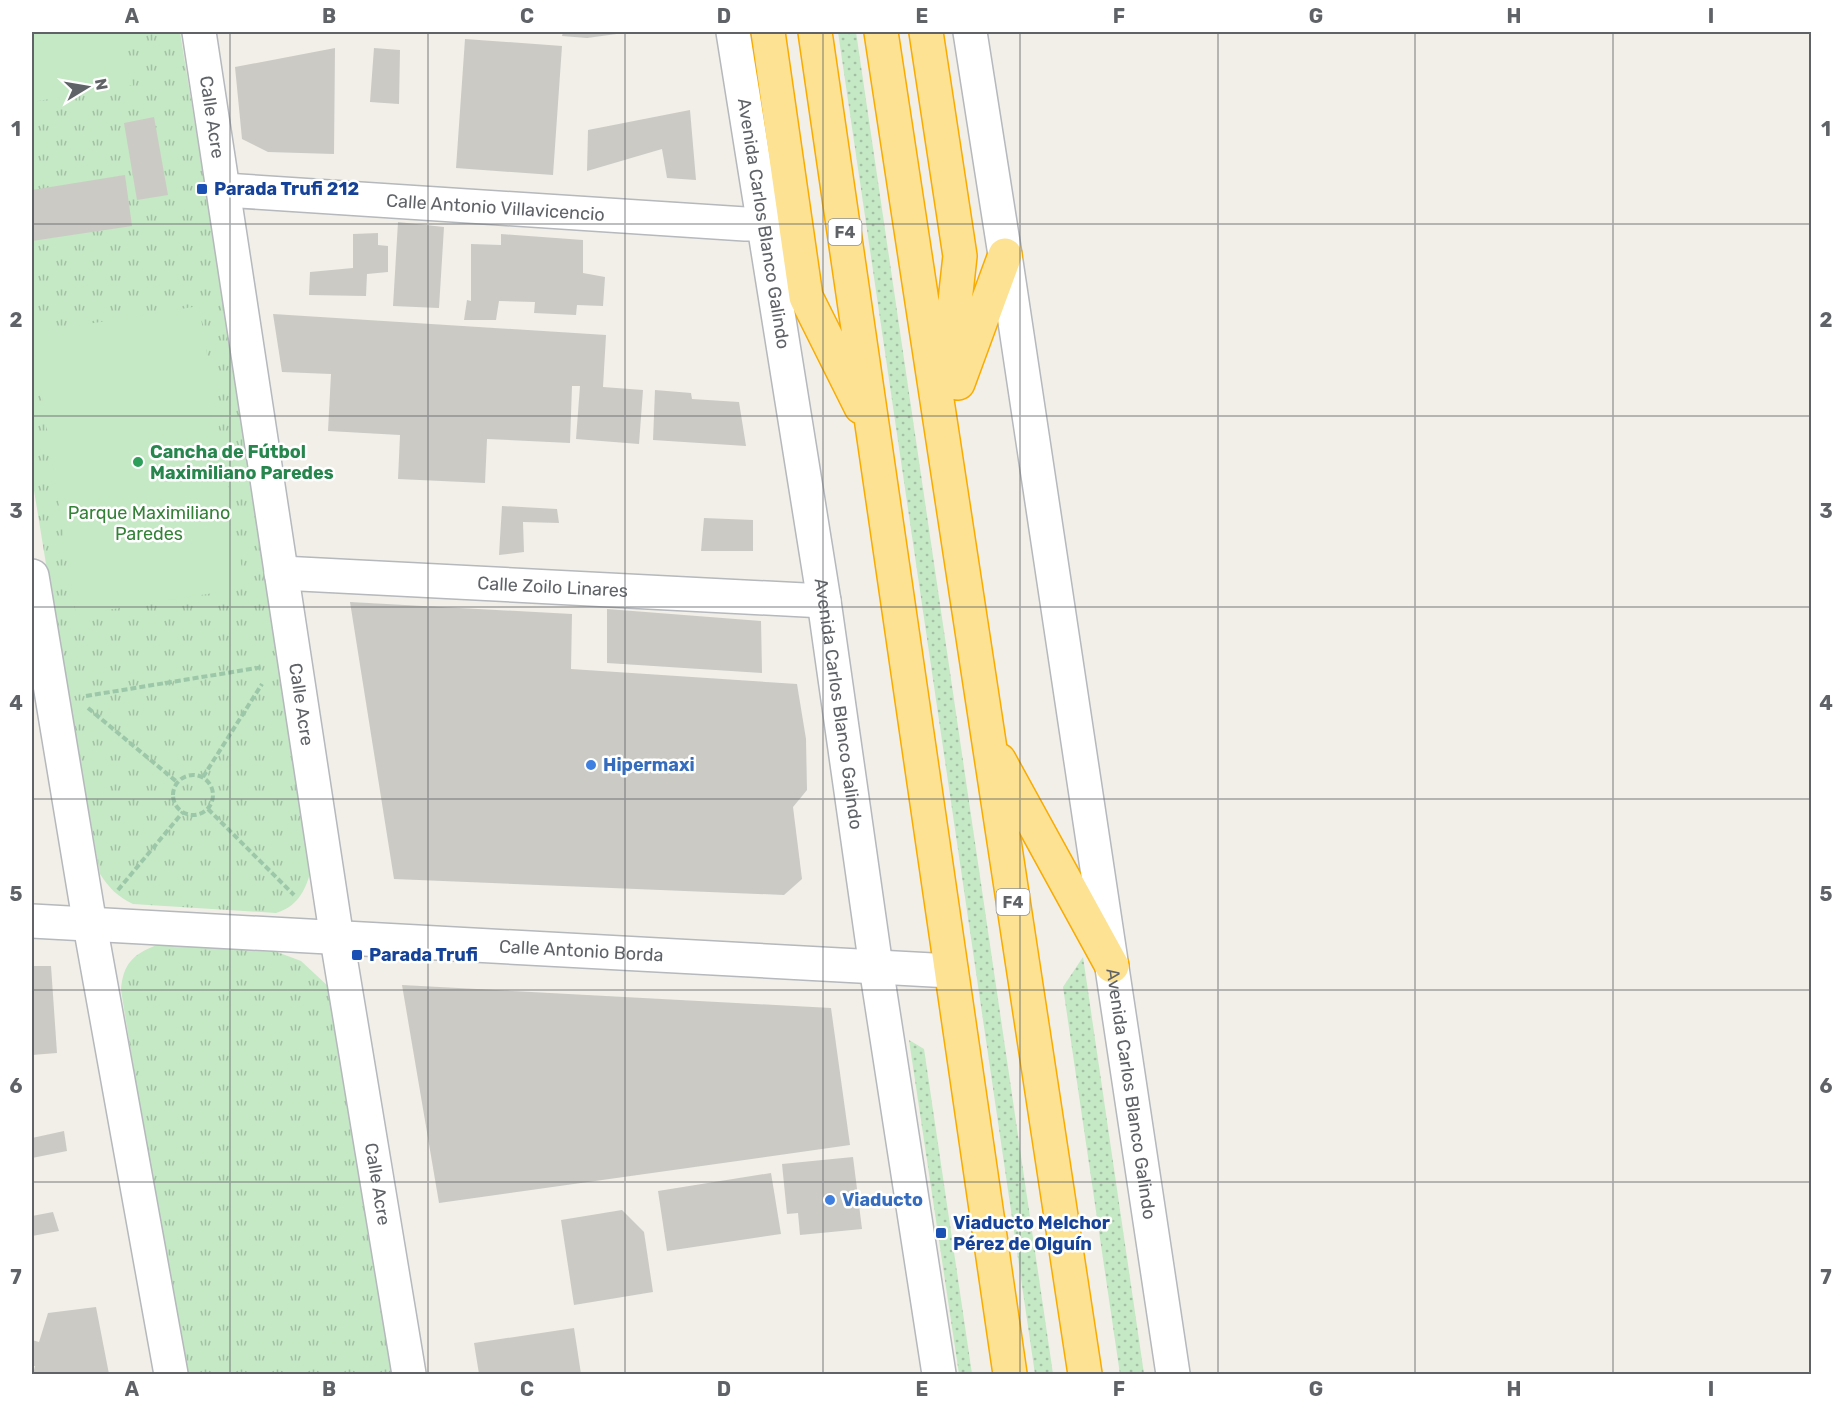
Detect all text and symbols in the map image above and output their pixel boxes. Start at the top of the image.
text: A [125,4,140,28]
text: B [322,4,336,28]
text: C [520,4,534,28]
text: D [717,4,731,28]
text: E [916,4,928,28]
text: F [1113,4,1125,28]
text: G [1309,4,1323,28]
text: H [1507,4,1521,28]
text: I [1708,4,1714,28]
north arrow [57,57,117,117]
street label: Calle Acre [195,74,229,160]
text: N [91,77,112,92]
street label: Avenida Carlos Blanco Galindo [733,97,795,351]
text: 1 [11,117,21,141]
text: 1 [1821,117,1831,141]
place label: Parada Trufi 212 [214,178,359,200]
marker: Parada Trufi 212 [195,182,209,196]
street label: Calle Antonio Villavicencio [385,190,605,226]
road number: F4 [828,219,862,245]
text: 2 [10,308,23,332]
text: 2 [1820,308,1833,332]
place label: Cancha de Fútbol Maximiliano Paredes [150,441,334,484]
marker: Cancha de Fútbol Maximiliano Paredes [131,455,145,469]
text: 3 [9,499,23,523]
text: 3 [1819,499,1833,523]
park label: Parque Maximiliano Paredes [68,502,230,545]
street label: Calle Zoilo Linares [477,572,629,602]
street label: Avenida Carlos Blanco Galindo [810,577,867,831]
street label: Calle Acre [284,661,318,747]
text: 4 [9,691,23,715]
text: 4 [1819,691,1833,715]
place label: Hipermaxi [603,754,695,776]
marker: Hipermaxi [584,758,598,772]
text: 5 [10,882,23,906]
text: 5 [1820,882,1833,906]
road number: F4 [996,889,1030,915]
street label: Calle Antonio Borda [498,935,664,966]
place label: Parada Trufi [369,944,478,966]
marker: Parada Trufi [350,948,364,962]
street label: Avenida Carlos Blanco Galindo [1101,967,1161,1221]
text: 6 [9,1074,23,1098]
text: 6 [1819,1074,1833,1098]
street label: Calle Acre [360,1141,395,1227]
place label: Viaducto [842,1189,923,1211]
marker: Viaducto [823,1193,837,1207]
place label: Viaducto Melchor Pérez de Olguín [953,1212,1110,1255]
marker: Viaducto Melchor Pérez de Olguín [934,1226,948,1240]
text: 7 [10,1265,22,1289]
text: 7 [1820,1265,1832,1289]
text: A [125,1377,140,1401]
text: B [322,1377,336,1401]
text: C [520,1377,534,1401]
text: D [717,1377,731,1401]
text: E [916,1377,928,1401]
text: F [1113,1377,1125,1401]
text: G [1309,1377,1323,1401]
text: H [1507,1377,1521,1401]
text: I [1708,1377,1714,1401]

